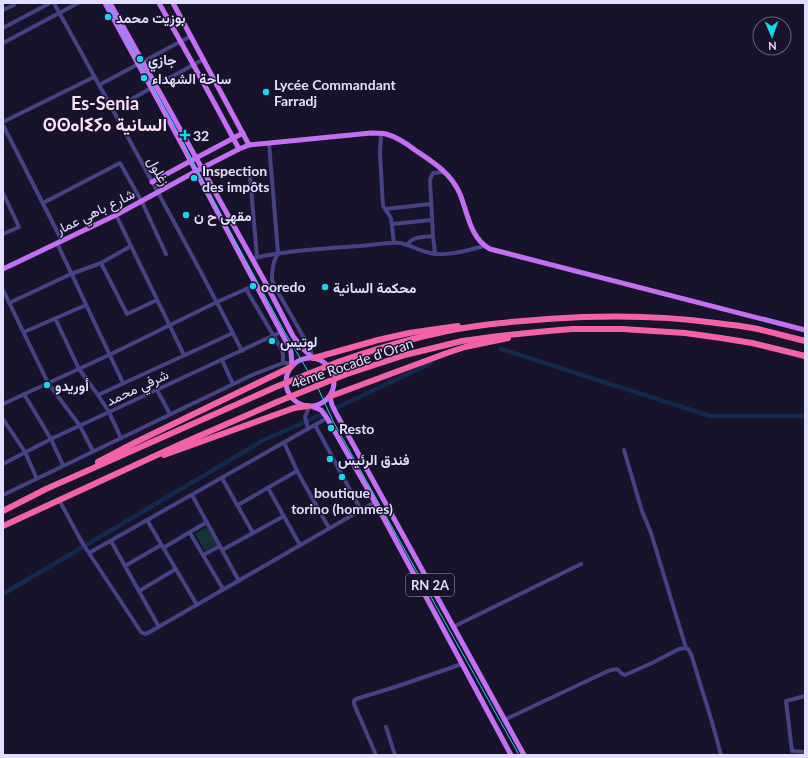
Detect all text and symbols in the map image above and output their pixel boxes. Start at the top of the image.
place label: بوزيت محمد [116,9,185,27]
marker: بوزيت محمد [103,12,113,22]
north arrow [752,16,792,56]
text: N [768,40,777,53]
place label: جازي [148,51,177,72]
marker: جازي [135,54,145,64]
place label: ساحة الشهداء [152,70,231,88]
marker: ساحة الشهداء [139,73,149,83]
place label: Lycée Commandant Farradj [274,76,397,109]
marker: Lycée Commandant Farradj [261,87,271,97]
district label: Es-Senia ⵙⵙⴰⵏⵉⵢⴰ السانية [43,92,167,136]
place label: 32 [193,127,209,144]
marker: 32 [180,130,190,140]
street label: زغلول [142,153,174,190]
place label: Inspection des impôts [202,162,269,195]
marker: Inspection des impôts [189,173,199,183]
street label: شارع باهي عمار [52,185,139,241]
place label: مقهى ح ن [194,207,252,226]
marker: مقهى ح ن [181,210,191,220]
place label: ooredo [261,278,306,295]
place label: محكمة السانية [333,279,417,297]
marker: ooredo [248,281,258,291]
marker: محكمة السانية [320,282,330,292]
place label: لوتيس [280,333,318,351]
street label: 4ème Rocade d'Oran [289,334,415,392]
marker: لوتيس [267,336,277,346]
street label: شرفي محمد [103,365,173,412]
place label: أوريدو [55,377,89,395]
marker: أوريدو [42,380,52,390]
place label: Resto [339,420,374,437]
marker: Resto [326,423,336,433]
place label: فندق الرئيس [338,451,410,469]
marker: فندق الرئيس [325,454,335,464]
marker: boutique torino (hommes) [337,472,347,482]
place label: boutique torino (hommes) [291,484,393,517]
road number: RN 2A [406,574,454,596]

